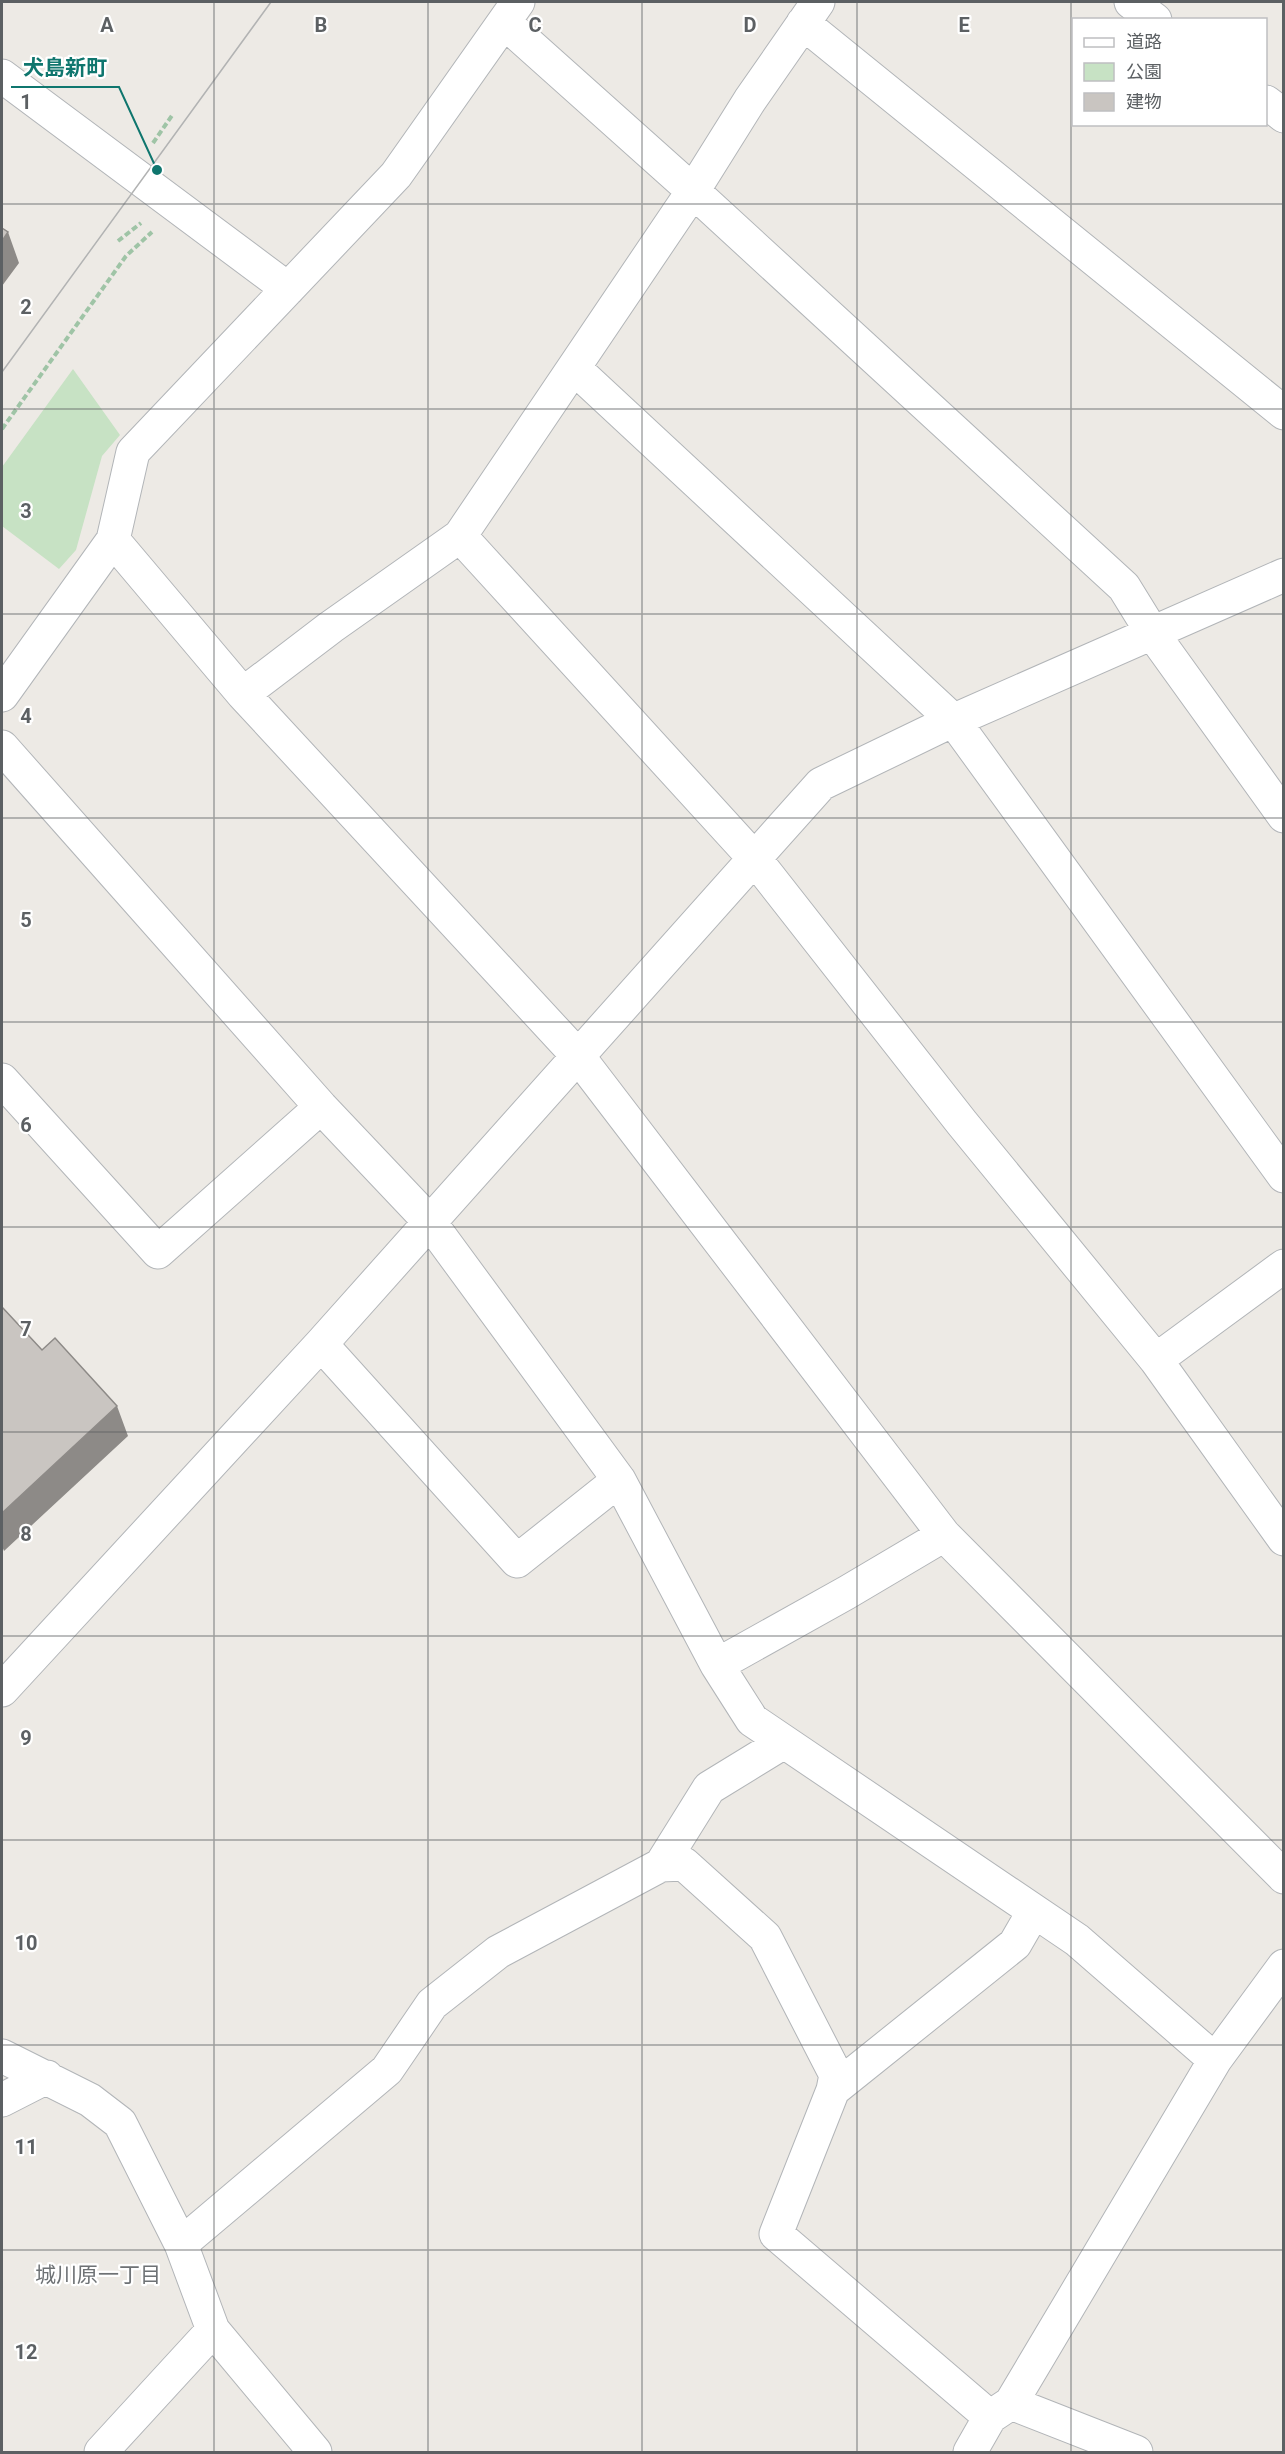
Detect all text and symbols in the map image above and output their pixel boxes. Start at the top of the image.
text: A [100,13,114,37]
text: B [315,13,327,37]
text: C [528,13,542,37]
text: D [744,13,757,37]
text: E [958,13,970,37]
legend [1072,18,1267,126]
text: 道路 [1126,31,1162,52]
callout: 犬島新町 [11,48,119,87]
text: 犬島新町 [23,56,107,80]
text: 公園 [1126,61,1162,82]
text: 1 [20,90,32,114]
text: 建物 [1126,91,1162,112]
text: 2 [20,295,32,319]
text: 3 [20,499,32,523]
text: 4 [20,704,32,728]
text: 5 [20,908,32,932]
text: 6 [20,1113,32,1137]
text: 7 [20,1317,32,1341]
text: 8 [20,1522,32,1546]
text: 9 [20,1726,32,1750]
text: 10 [15,1931,37,1955]
text: 11 [15,2135,37,2159]
district label: 城川原一丁目 [35,2263,161,2287]
text: 12 [15,2340,37,2364]

